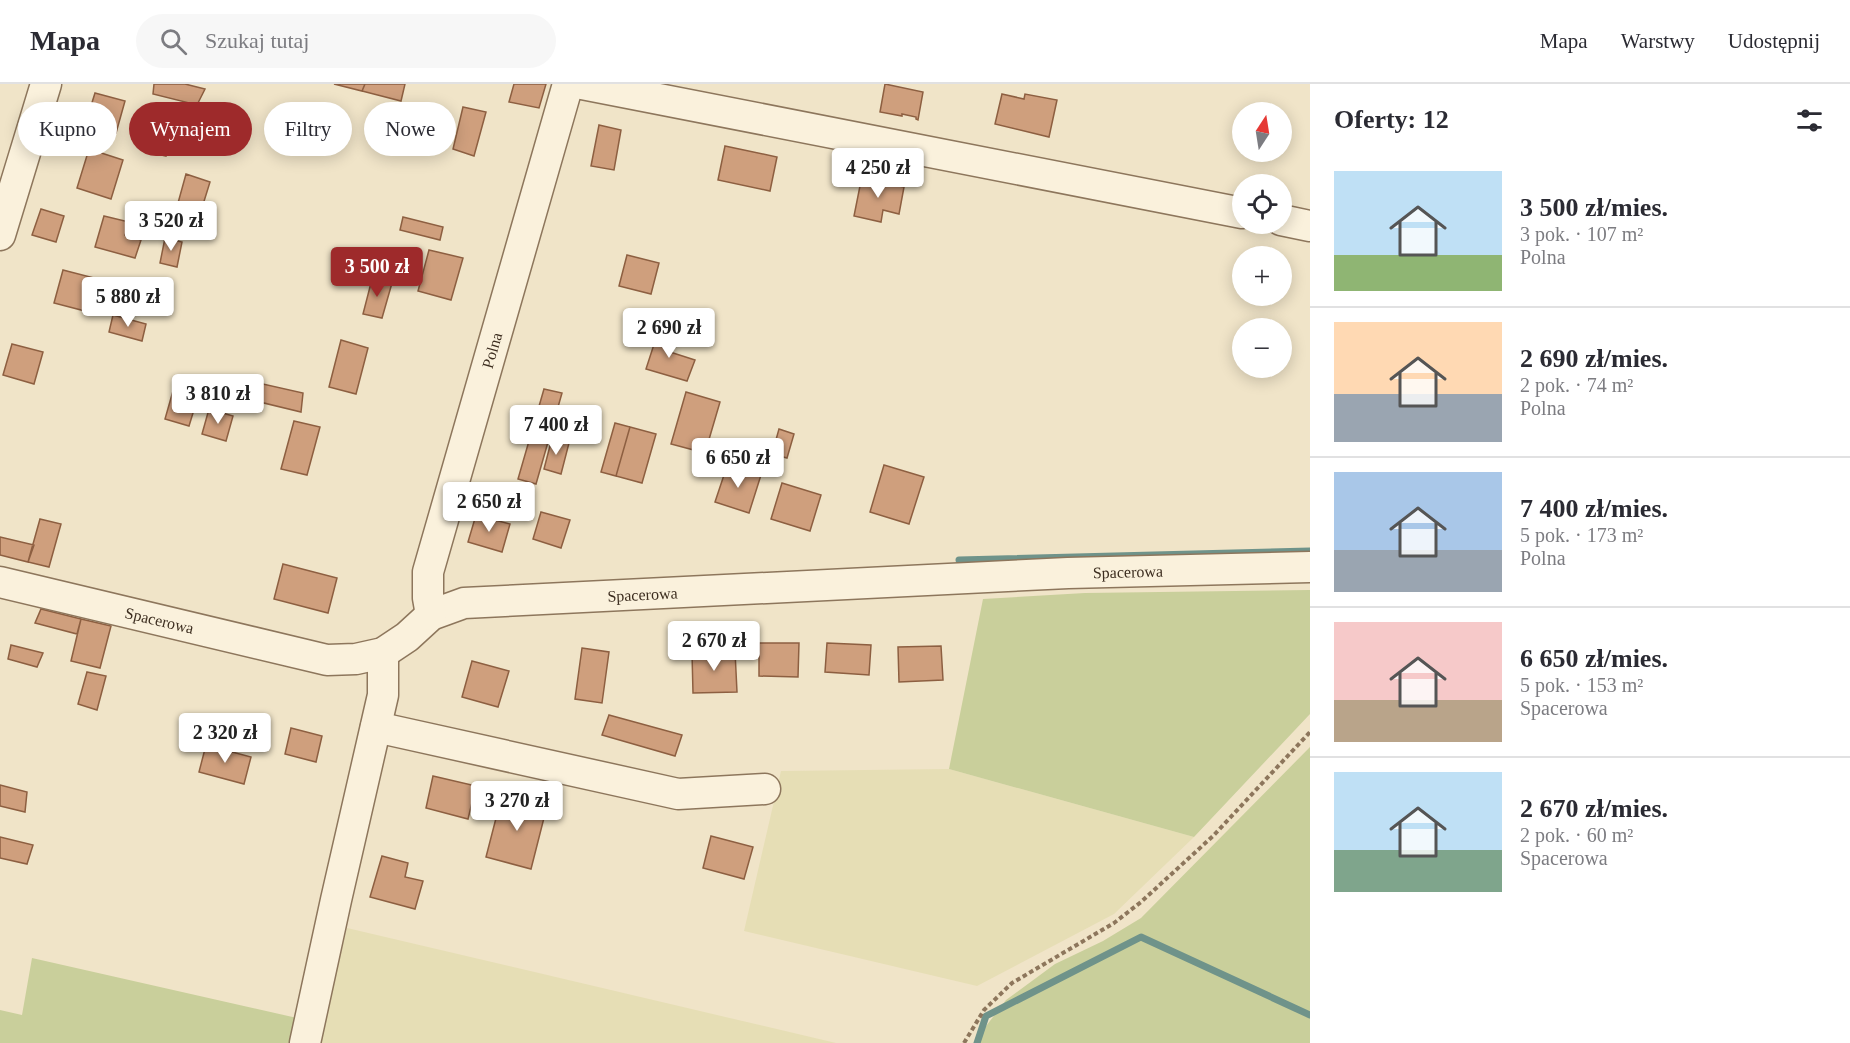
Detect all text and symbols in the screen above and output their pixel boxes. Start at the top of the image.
search box [136,14,556,68]
text: Mapa [30,25,100,56]
icon: search [157,25,190,58]
text: Szukaj tutaj [205,28,309,53]
text: Mapa [1540,29,1588,53]
text: Warstwy [1621,29,1695,53]
text: Udostępnij [1728,29,1820,53]
chip: Kupno [18,102,117,156]
chip: Wynajem [129,102,252,156]
chip: Filtry [264,102,352,156]
chip: Nowe [364,102,456,156]
north arrow [1232,102,1292,162]
map controls [1232,102,1292,378]
icon: filters [1793,104,1826,137]
text: Oferty: 12 [1334,105,1449,134]
pin: 4 250 zł [816,148,940,199]
text: 4 250 zł [846,156,910,178]
button: locate [1232,174,1292,234]
text: 3 500 zł/mies. [1520,193,1668,222]
icon: home [1382,195,1454,267]
pin: 3 520 zł [109,201,233,252]
text: 3 520 zł [139,209,203,231]
text: 3 pok. · 107 m² [1520,223,1643,245]
button: + [1232,246,1292,306]
text: Polna [1520,246,1566,268]
pin: 3 500 zł [315,247,439,298]
text: 3 500 zł [345,255,409,277]
pin: 5 880 zł [66,277,190,328]
text: 5 880 zł [96,285,160,307]
pin: 2 690 zł [607,308,731,359]
text: 2 690 zł [637,316,701,338]
button: − [1232,318,1292,378]
street label: Polna [479,330,505,370]
text: 2 690 zł/mies. [1520,344,1668,373]
icon: home [1382,346,1454,418]
pin: 3 810 zł [156,374,280,425]
text: 2 pok. · 74 m² [1520,374,1633,396]
text: 3 810 zł [186,382,250,404]
text: Polna [1520,397,1566,419]
pin: 7 400 zł [494,405,618,456]
text: 7 400 zł [524,413,588,435]
pin: 6 650 zł [676,438,800,489]
text: 6 650 zł [706,446,770,468]
pin: 2 650 zł [427,482,551,533]
text: 2 650 zł [457,490,521,512]
text: 7 400 zł/mies. [1520,494,1668,523]
icon: home [1382,496,1454,568]
text: 5 pok. · 173 m² [1520,524,1643,546]
text: Polna [1520,547,1566,569]
street label: Spacerowa [1093,563,1163,582]
street label: Spacerowa [607,584,678,605]
street label: Spacerowa [123,604,196,637]
pin: 2 670 zł [652,621,776,672]
text: 2 670 zł [682,629,746,651]
text: 6 650 zł/mies. [1520,644,1668,673]
icon: home [1382,646,1454,718]
text: 5 pok. · 153 m² [1520,674,1643,696]
text: Spacerowa [1520,697,1608,719]
pin: 2 320 zł [163,713,287,764]
text: 2 320 zł [193,721,257,743]
pin: 3 270 zł [455,781,579,832]
text: 3 270 zł [485,789,549,811]
text: 2 670 zł/mies. [1520,794,1668,823]
icon: home [1382,796,1454,868]
text: 2 pok. · 60 m² [1520,824,1633,846]
text: Spacerowa [1520,847,1608,869]

